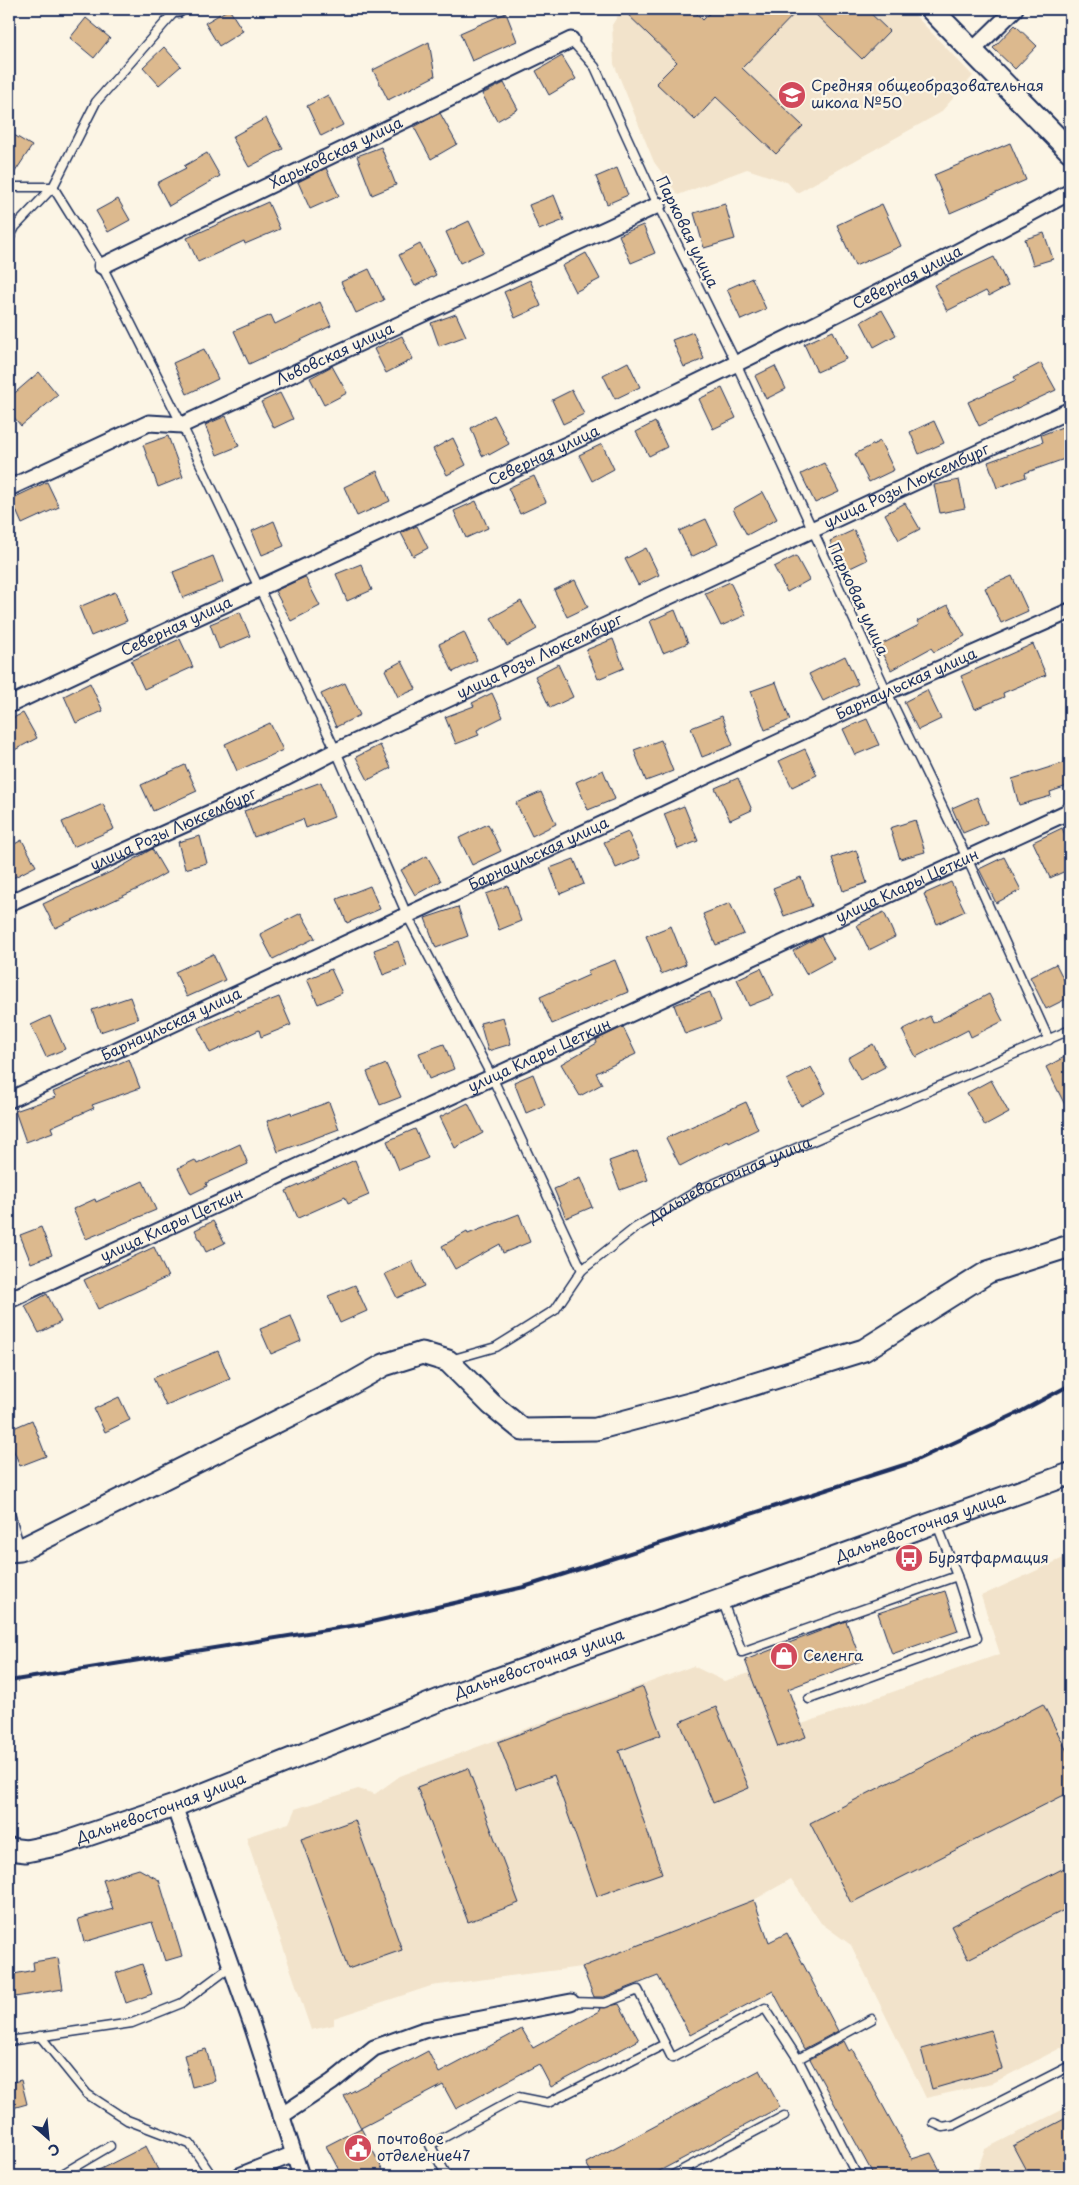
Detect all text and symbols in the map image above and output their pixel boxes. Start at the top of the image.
place label: Средняя общеобразовательная школа №50 [811,73,1044,113]
school or university icon: Средняя общеобразовательная школа №50 [777,80,807,110]
street label: Харьковская улица [265,110,406,194]
street label: Парковая улица [651,171,726,292]
street label: Северная улица [848,238,966,314]
street label: Львовская улица [272,315,398,390]
street label: Северная улица [484,418,603,490]
street label: улица Розы Люксембург [819,436,993,533]
street label: Парковая улица [823,538,896,659]
street label: Северная улица [116,589,236,661]
street label: улица Розы Люксембург [452,607,626,704]
street label: Барнаульская улица [831,641,980,724]
street label: улица Розы Люксембург [86,780,260,875]
street label: Барнаульская улица [464,810,613,895]
street label: улица Клары Цеткин [831,842,982,928]
street label: Барнаульская улица [97,980,245,1066]
street label: улица Клары Цеткин [463,1011,614,1097]
street label: Дальневосточная улица [642,1130,815,1228]
street label: улица Клары Цеткин [96,1181,246,1267]
street label: Дальневосточная улица [831,1485,1009,1567]
bus stop icon: Бурятфармация [894,1543,924,1573]
place label: Бурятфармация [928,1545,1049,1568]
street label: Дальневосточная улица [450,1621,627,1704]
shop icon: Селенга [769,1641,799,1671]
place label: Селенга [803,1643,864,1666]
street label: Дальневосточная улица [72,1765,249,1848]
north arrow [22,2112,72,2162]
place label: почтовое отделение47 [377,2126,470,2166]
public building icon: почтовое отделение47 [343,2133,373,2163]
text: С [45,2138,64,2162]

